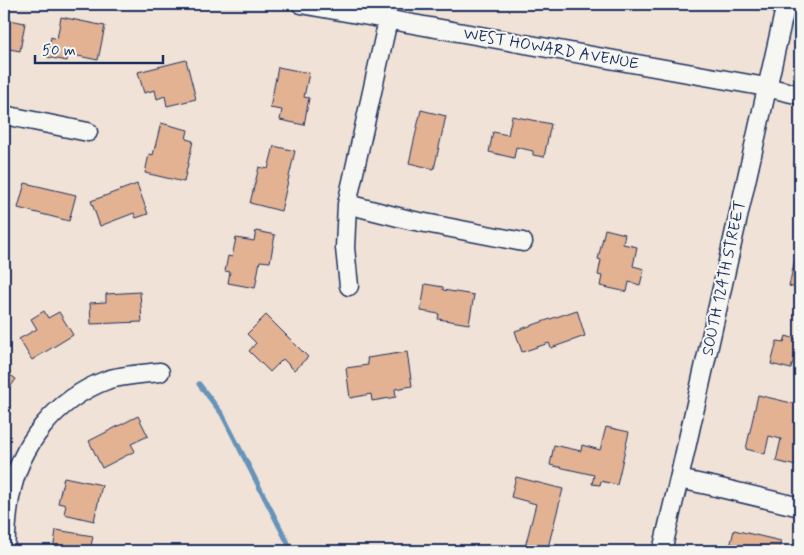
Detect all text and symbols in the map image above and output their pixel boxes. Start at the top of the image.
street label: WEST HOWARD AVENUE [462,23,640,75]
scale bar [35,32,162,64]
text: 50 m [42,41,76,61]
street label: SOUTH 124TH STREET [697,198,751,358]

